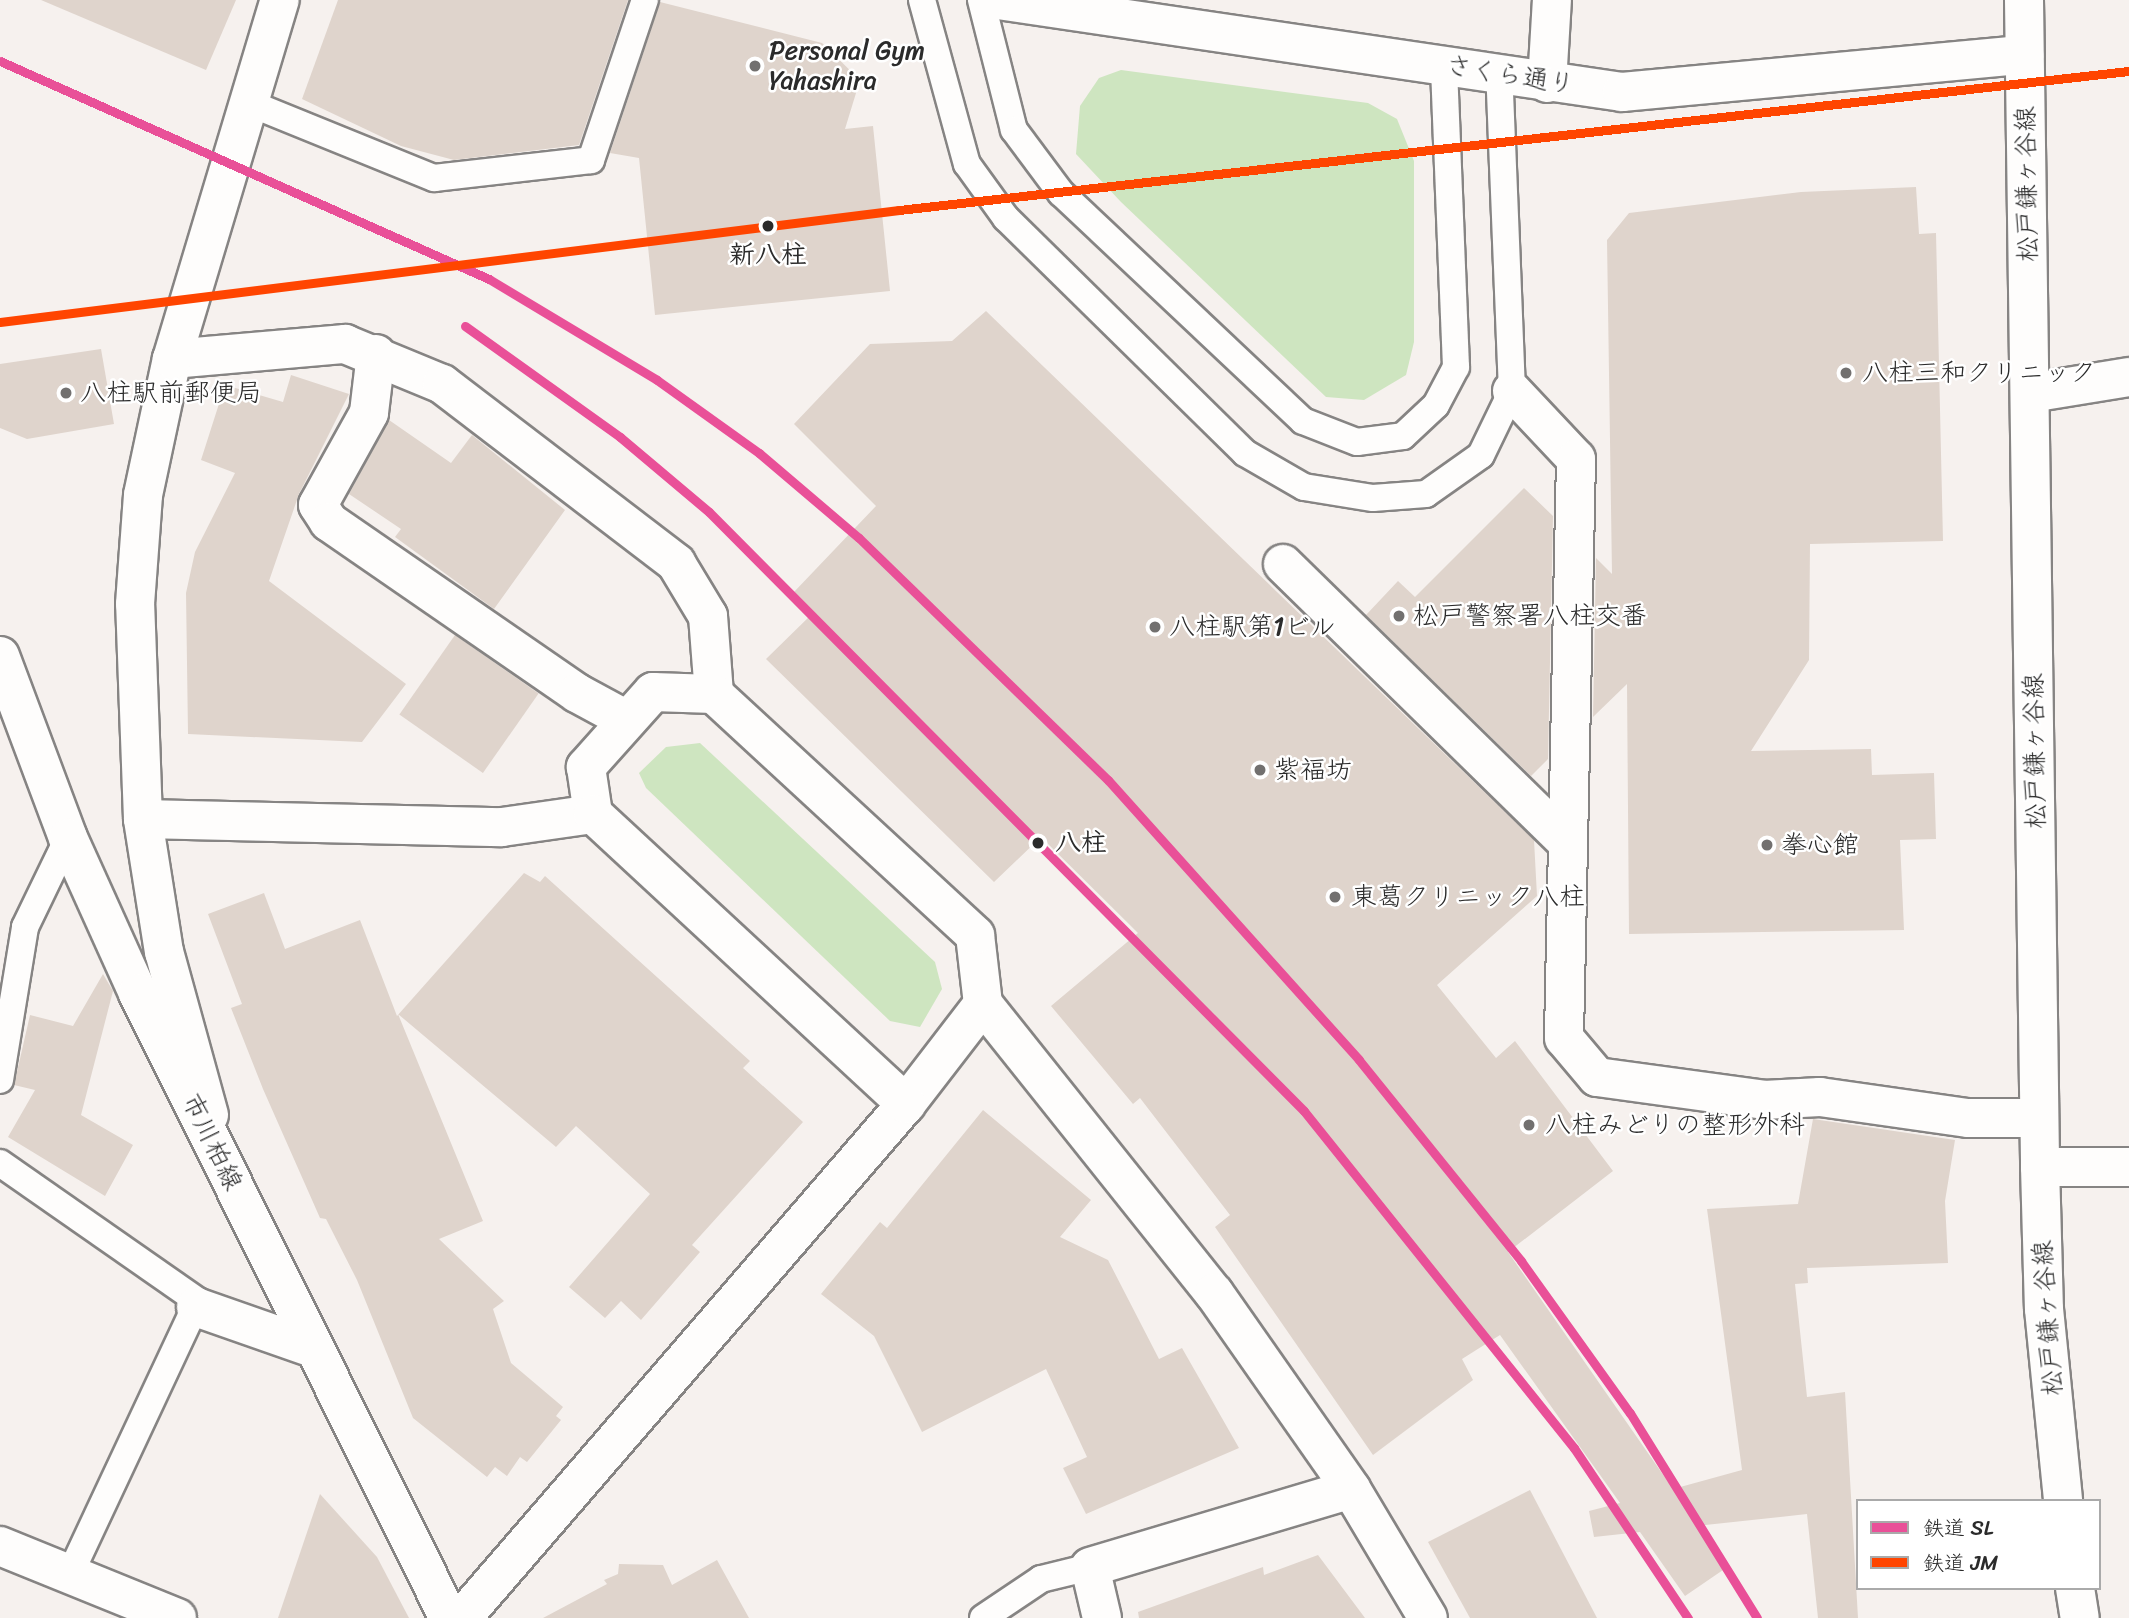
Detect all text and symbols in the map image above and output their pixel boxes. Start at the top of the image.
place label: Personal Gym Yahashira [769,35,925,96]
street label: さくら通り [1443,49,1577,101]
marker: Personal Gym Yahashira [747,58,763,74]
street label: 松戸鎌ヶ谷線 [2010,106,2044,262]
marker: 新八柱 [757,215,779,237]
place label: 新八柱 [729,239,807,271]
place label: 八柱三和クリニック [1862,357,2096,389]
marker: 八柱三和クリニック [1836,363,1856,383]
place label: 八柱駅前郵便局 [80,377,262,409]
marker: 八柱駅前郵便局 [58,385,74,401]
place label: 松戸警察署八柱交番 [1413,600,1647,632]
marker: 松戸警察署八柱交番 [1391,608,1407,624]
place label: 八柱駅第1ビル [1169,611,1336,643]
marker: 八柱駅第1ビル [1147,619,1163,635]
street label: 松戸鎌ヶ谷線 [2018,673,2052,829]
place label: 紫福坊 [1274,754,1352,786]
marker: 紫福坊 [1252,762,1268,778]
place label: 八柱 [1055,827,1107,859]
place label: 拳心館 [1781,829,1859,861]
marker: 八柱 [1027,832,1049,854]
marker: 拳心館 [1759,837,1775,853]
place label: 東葛クリニック八柱 [1351,881,1585,913]
marker: 東葛クリニック八柱 [1325,887,1345,907]
street label: 市川柏線 [175,1088,249,1196]
place label: 八柱みどりの整形外科 [1545,1109,1805,1141]
marker: 八柱みどりの整形外科 [1519,1115,1539,1135]
street label: 松戸鎌ヶ谷線 [2027,1239,2069,1397]
legend [1856,1499,2101,1590]
text: 鉄道 SL [1923,1509,1993,1547]
text: 鉄道 JM [1923,1544,1998,1582]

